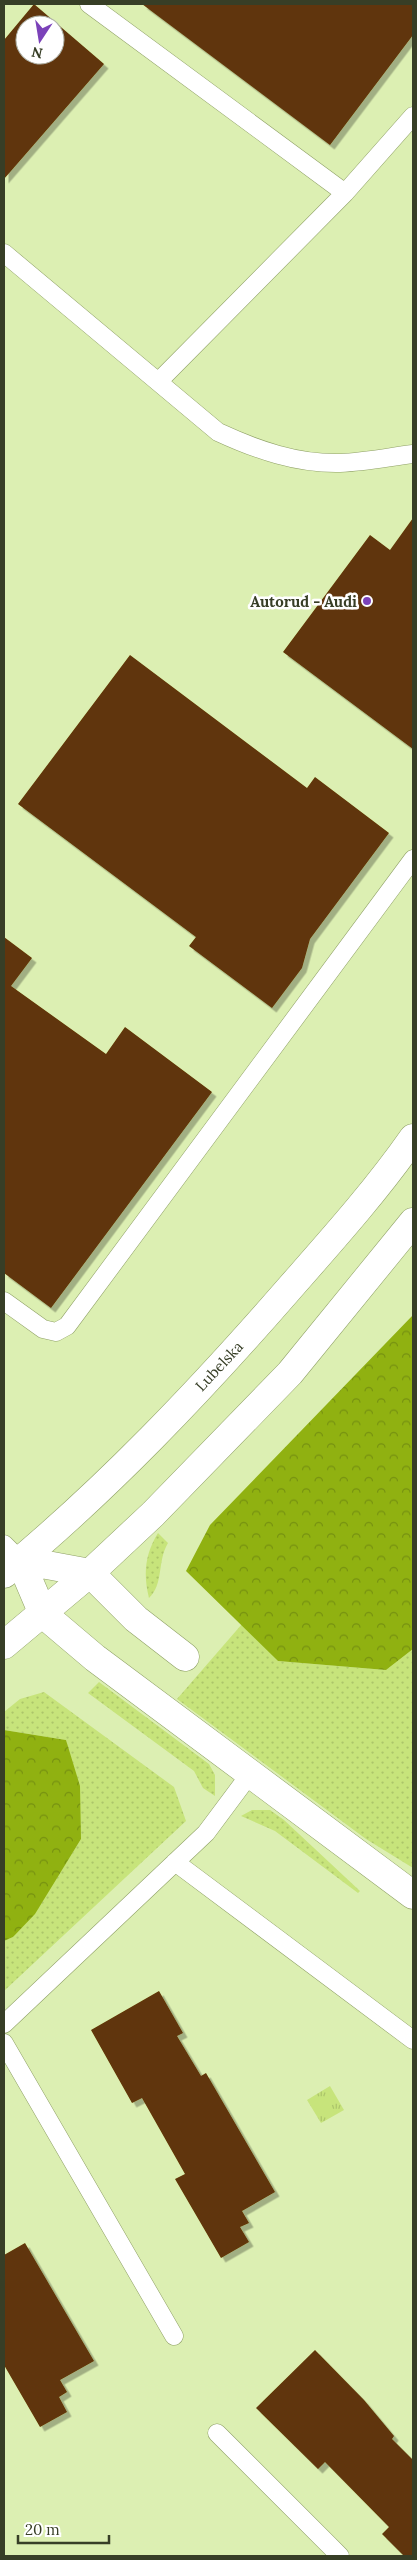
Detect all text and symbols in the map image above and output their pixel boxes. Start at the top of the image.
north arrow [15,15,65,65]
text: N [30,43,44,63]
place label: Autorud - Audi [250,592,357,611]
marker: Autorud - Audi [361,595,373,607]
street label: Lubelska [191,1337,247,1395]
scale bar [18,2512,109,2544]
text: 20 m [25,2520,60,2539]

